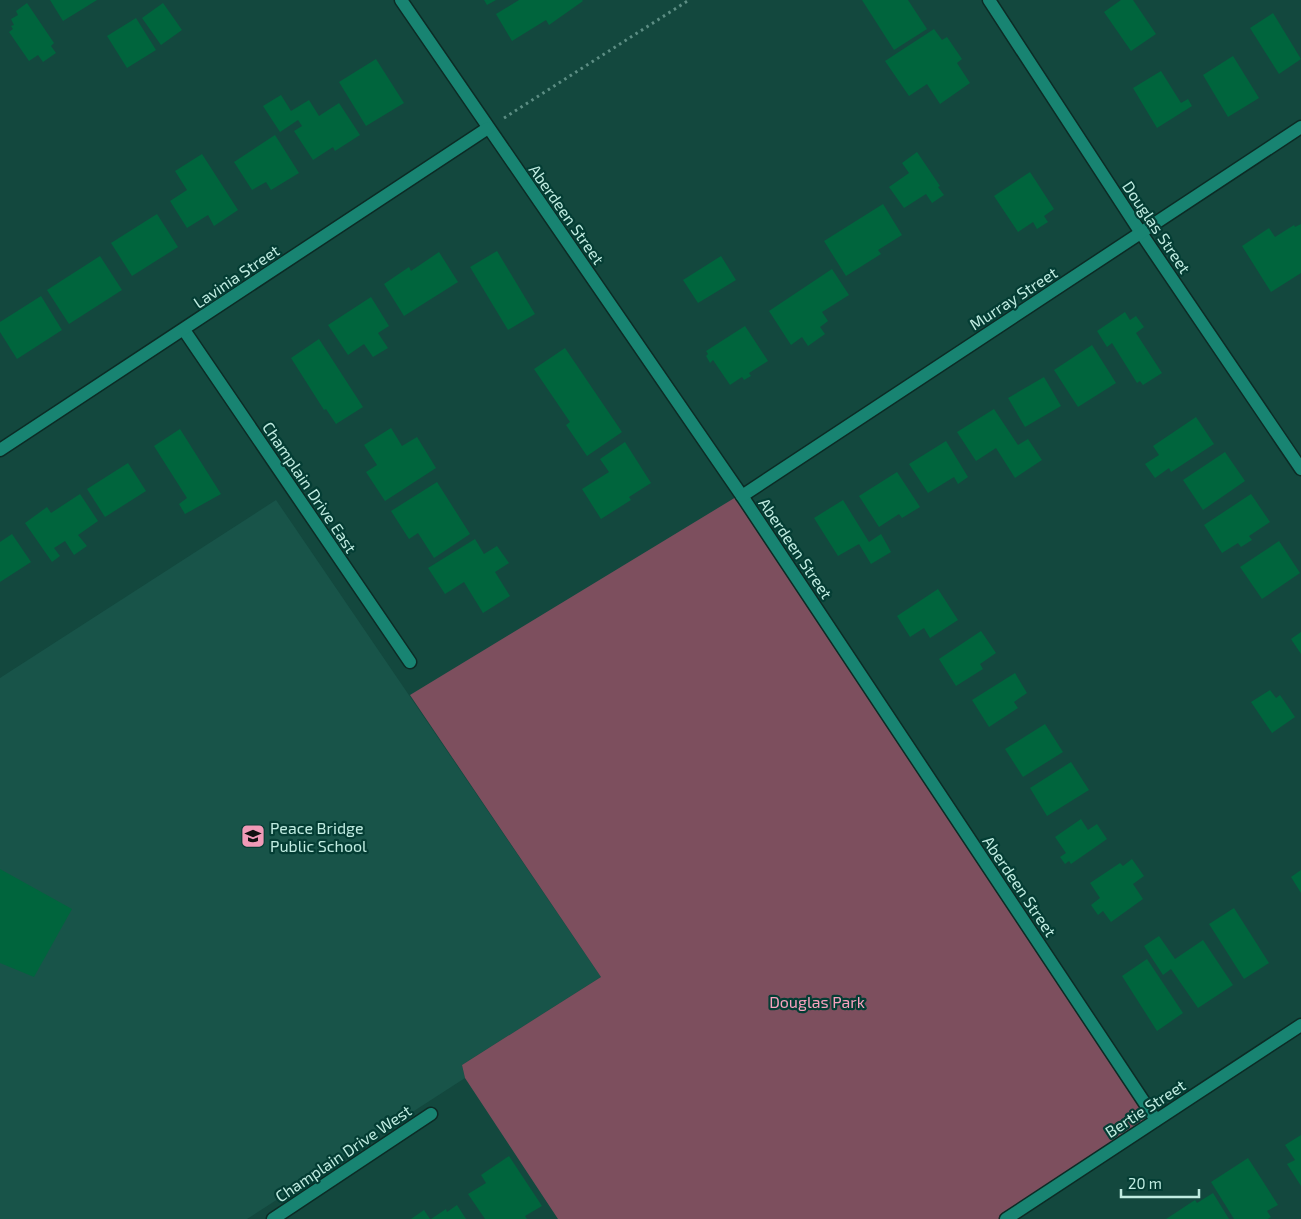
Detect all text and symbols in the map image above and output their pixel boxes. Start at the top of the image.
street label: Aberdeen Street [525,160,609,268]
street label: Douglas Street [1119,177,1195,277]
street label: Lavinia Street [189,240,283,312]
street label: Murray Street [966,263,1060,333]
street label: Champlain Drive East [259,418,361,556]
street label: Aberdeen Street [755,494,837,602]
place label: Peace Bridge Public School [270,818,367,855]
school or university icon: Peace Bridge Public School [240,823,266,849]
street label: Aberdeen Street [979,832,1061,940]
park label: Douglas Park [769,992,865,1011]
street label: Bertie Street [1101,1075,1189,1141]
street label: Champlain Drive West [271,1100,415,1206]
scale bar [1121,1166,1198,1198]
text: 20 m [1128,1174,1162,1192]

